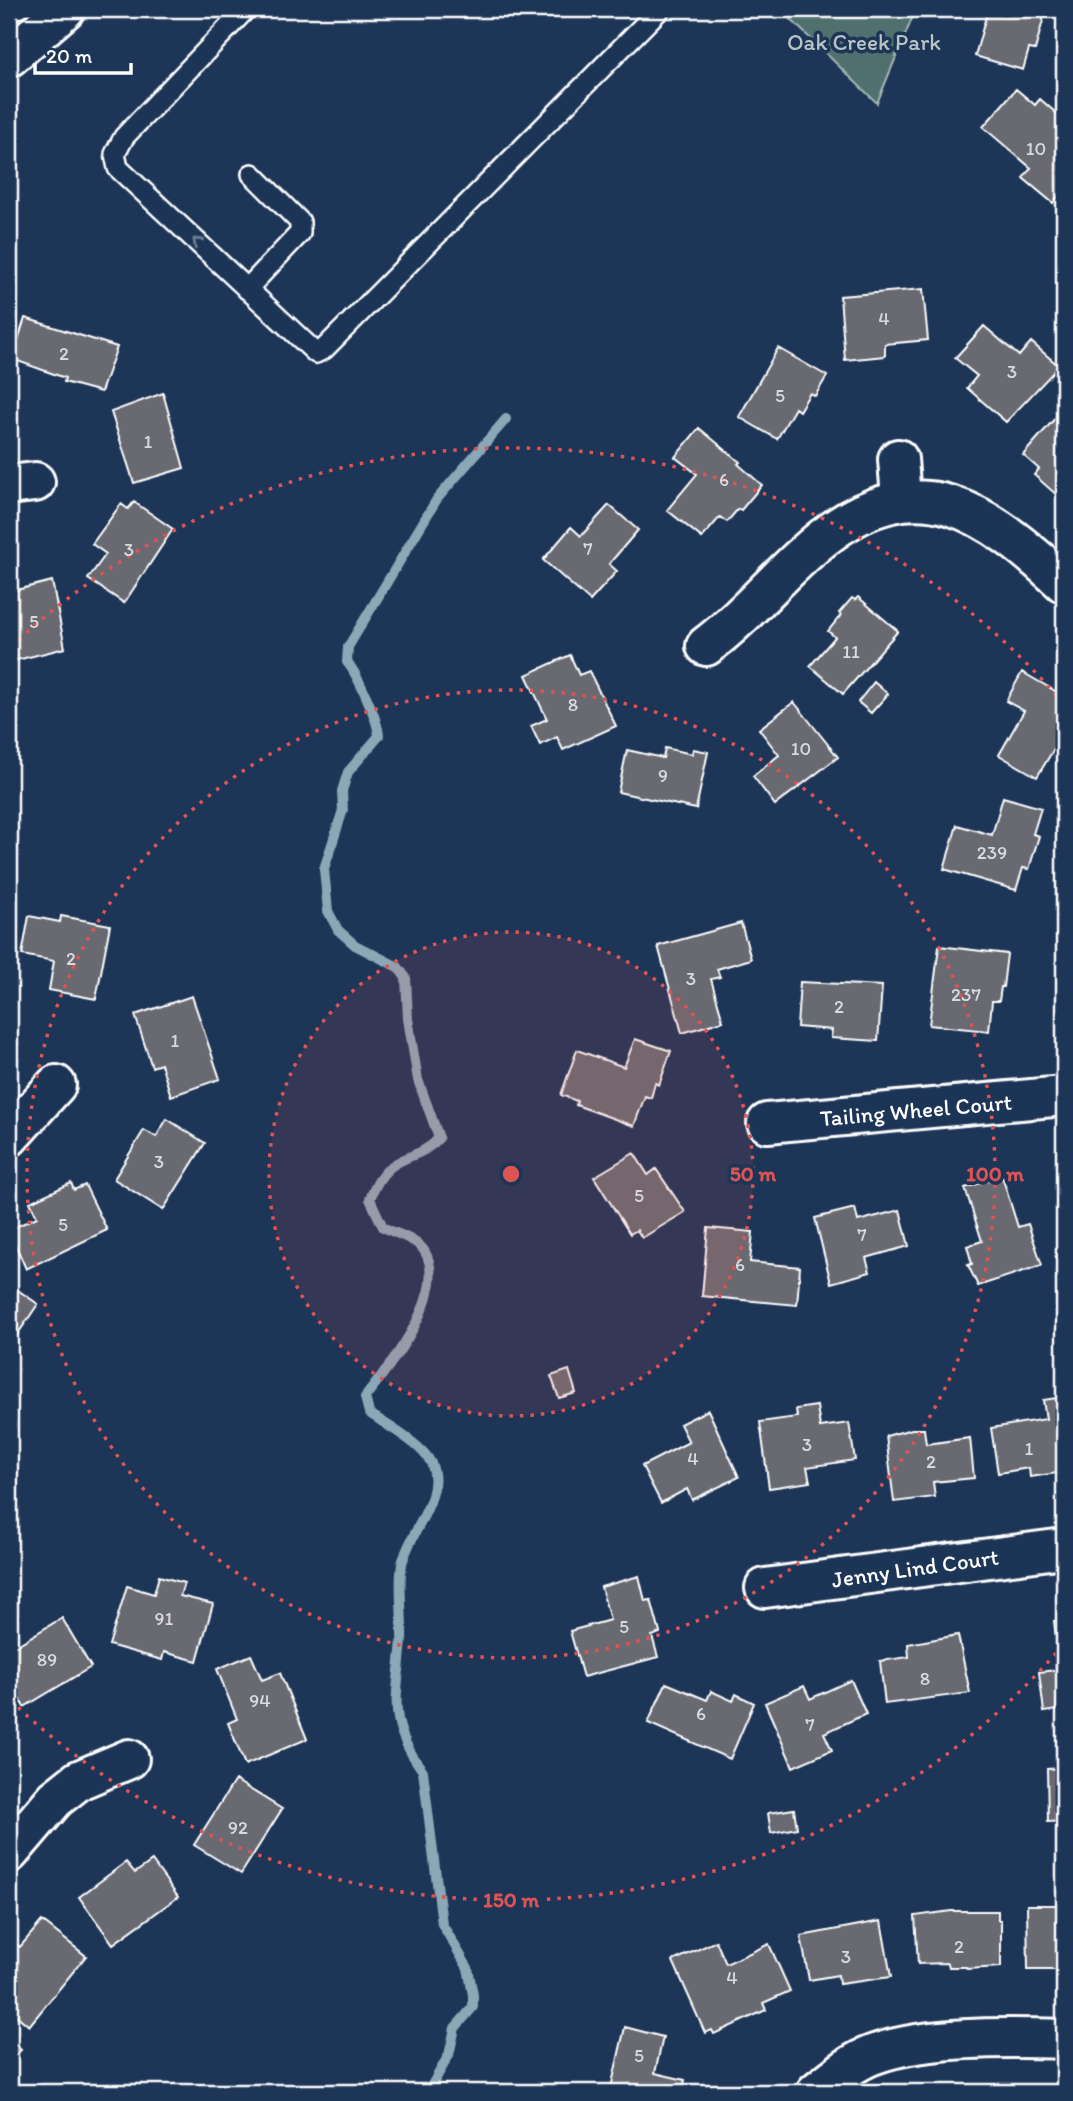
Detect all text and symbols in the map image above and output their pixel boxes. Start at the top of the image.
park label: Oak Creek Park [787,28,941,56]
scale bar [35,32,131,76]
text: 20 m [46,43,93,68]
house number: 10 [1026,137,1046,160]
one-way arrow [192,238,205,251]
house number: 4 [878,307,890,330]
house number: 2 [59,342,69,365]
house number: 3 [1007,360,1017,383]
house number: 5 [775,384,785,407]
house number: 1 [144,430,153,453]
house number: 6 [719,468,729,491]
house number: 7 [583,537,593,560]
house number: 3 [124,538,134,561]
house number: 5 [29,610,39,633]
house number: 11 [842,640,860,663]
house number: 8 [568,693,578,716]
house number: 10 [791,737,811,760]
house number: 9 [658,764,668,787]
house number: 239 [977,841,1007,864]
house number: 2 [66,947,76,970]
house number: 3 [686,967,696,990]
house number: 237 [951,983,981,1006]
house number: 2 [834,995,844,1018]
house number: 1 [171,1029,180,1052]
street label: Tailing Wheel Court [819,1088,1013,1132]
house number: 3 [154,1150,164,1173]
text: 50 m [730,1161,777,1186]
text: 100 m [966,1161,1024,1186]
centre of rings [499,1162,523,1186]
house number: 5 [634,1184,644,1207]
house number: 5 [58,1213,68,1236]
house number: 7 [857,1223,867,1246]
house number: 6 [735,1253,745,1276]
house number: 3 [802,1433,812,1456]
house number: 1 [1025,1437,1034,1460]
house number: 4 [687,1447,699,1470]
house number: 2 [926,1450,936,1473]
street label: Jenny Lind Court [830,1542,1000,1594]
house number: 91 [155,1607,174,1630]
house number: 5 [619,1615,629,1638]
house number: 89 [37,1648,57,1671]
house number: 8 [920,1667,930,1690]
house number: 94 [249,1689,271,1712]
house number: 6 [696,1702,706,1725]
house number: 7 [805,1713,815,1736]
house number: 92 [228,1816,248,1839]
text: 150 m [483,1887,539,1912]
house number: 2 [954,1935,964,1958]
house number: 3 [841,1945,851,1968]
house number: 4 [726,1966,738,1989]
house number: 5 [634,2044,644,2067]

